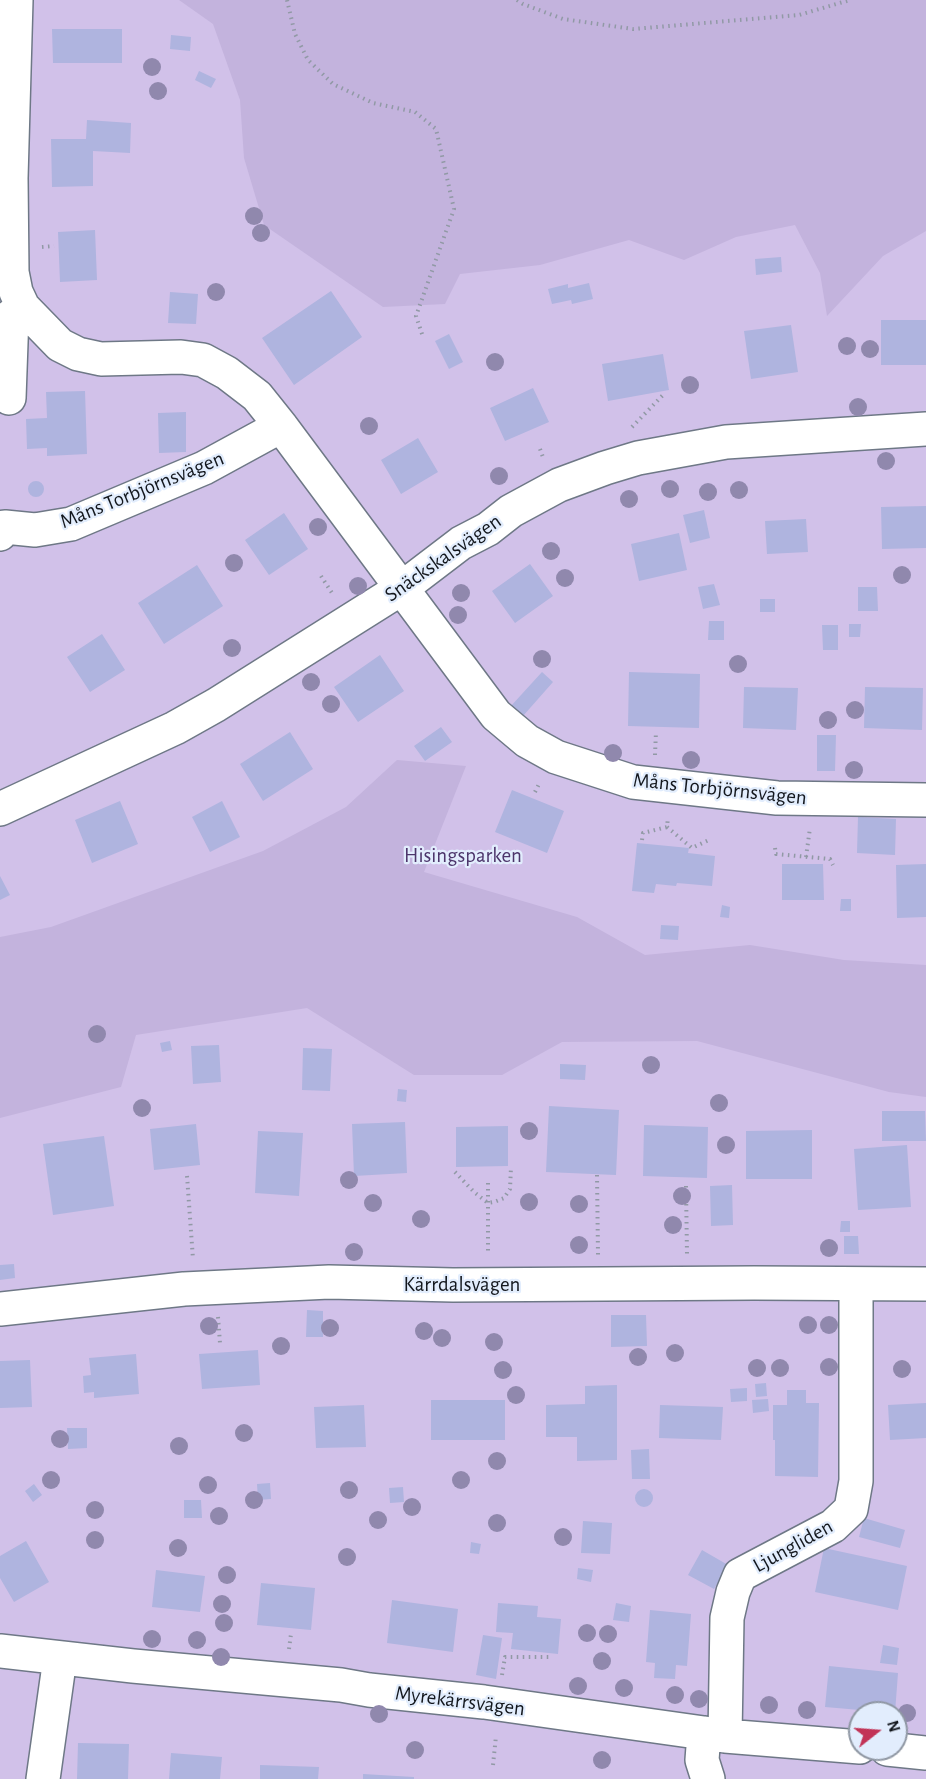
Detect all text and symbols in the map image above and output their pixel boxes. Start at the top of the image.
street label: Måns Torbjörnsvägen [56,446,228,534]
street label: Snäckskalsvägen [380,509,506,607]
street label: Måns Torbjörnsvägen [632,767,808,811]
park label: Hisingsparken [404,843,522,869]
street label: Kärrdalsvägen [404,1272,520,1298]
street label: Ljungliden [749,1514,837,1578]
street label: Myrekärrsvägen [394,1681,526,1721]
north arrow [848,1701,908,1761]
text: N [884,1719,903,1734]

